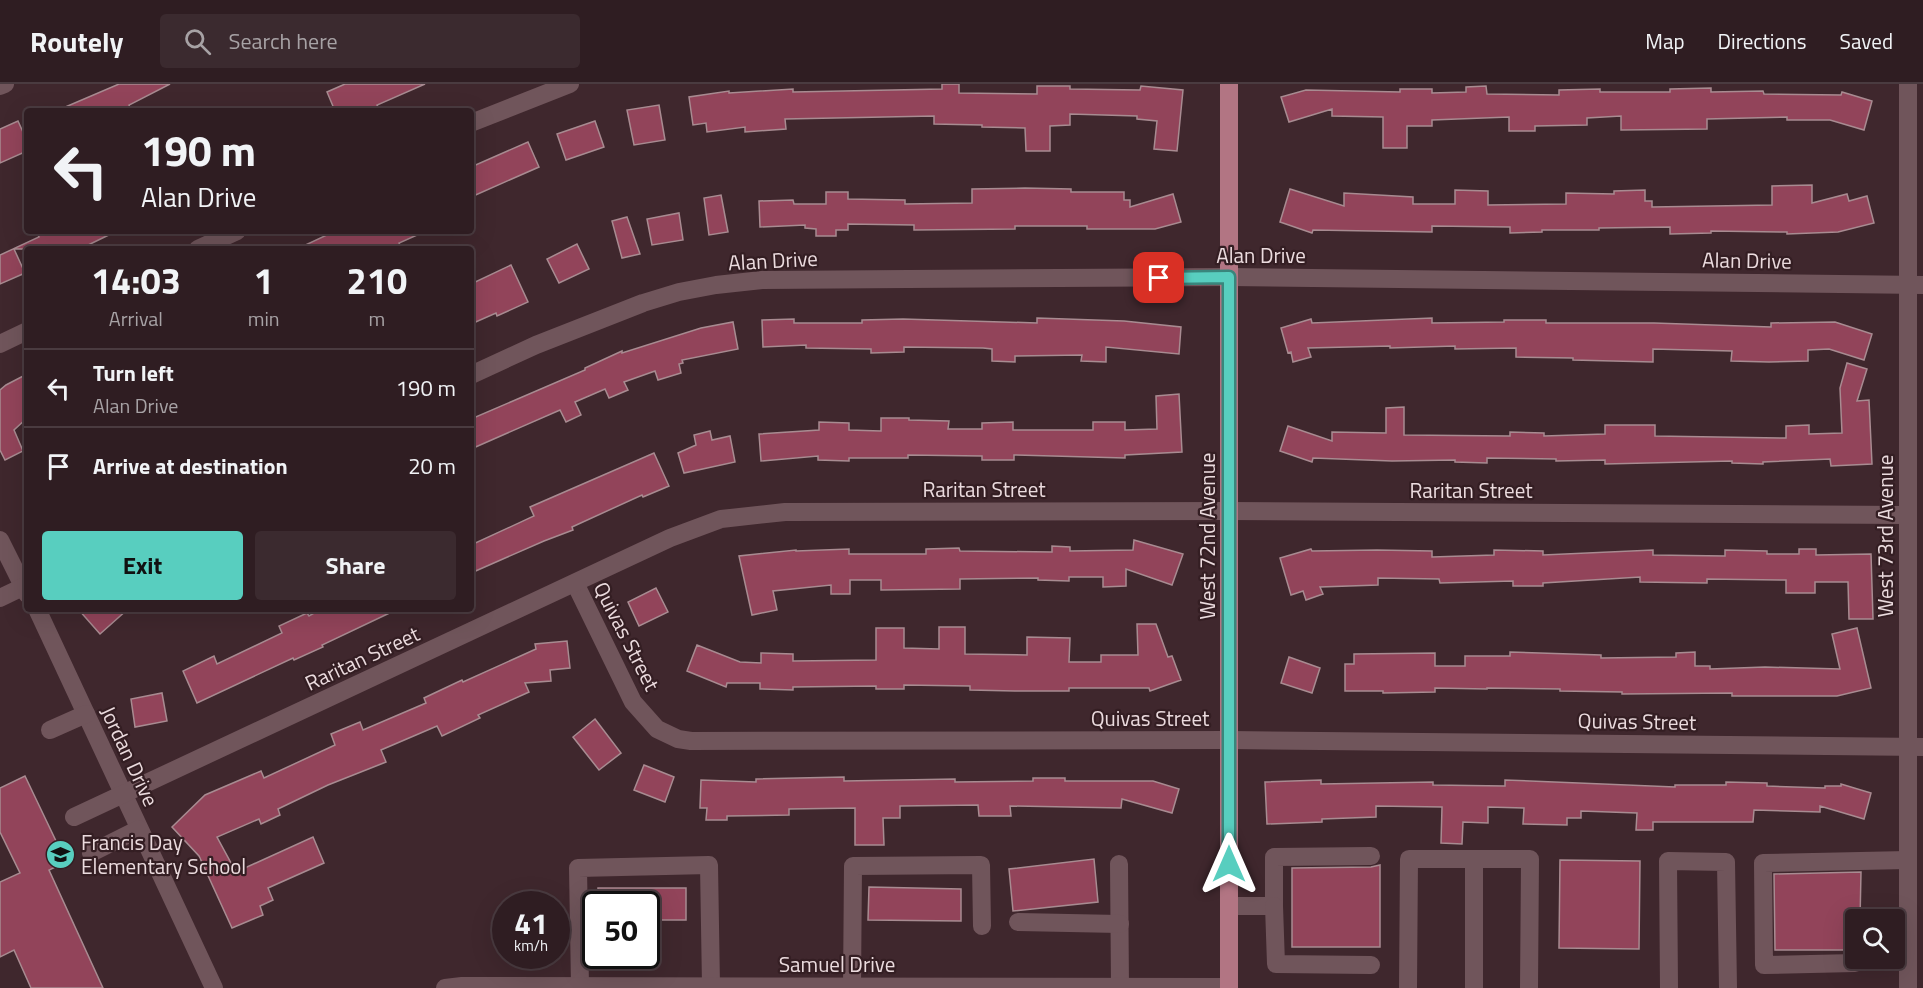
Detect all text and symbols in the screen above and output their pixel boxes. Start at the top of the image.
search box [160,14,580,68]
text: Routely [30,20,124,63]
text: Search here [229,24,338,58]
icon: search [181,25,214,58]
text: Map [1645,25,1685,57]
text: Directions [1718,25,1807,57]
text: Saved [1840,25,1893,57]
text: 190 m [141,118,256,182]
icon: left [42,132,120,210]
text: Alan Drive [141,176,256,217]
street label: Alan Drive [1216,239,1306,271]
street label: Alan Drive [727,242,819,278]
street label: Alan Drive [1702,243,1792,277]
pin [1133,252,1184,303]
text: 14:03 [91,253,181,308]
text: 1 [254,253,274,308]
text: 210 [347,253,407,308]
icon: arrive [1142,261,1175,294]
text: Arrival [109,303,163,334]
text: min [248,303,280,334]
text: m [368,303,385,334]
text: Turn left [93,356,174,390]
text: 190 m [396,371,456,405]
icon: left [42,372,75,405]
text: Alan Drive [93,390,178,421]
text: Arrive at destination [93,449,288,483]
text: 20 m [408,449,456,483]
icon: arrive [42,450,75,483]
street label: West 72nd Avenue [1191,453,1223,619]
street label: West 73rd Avenue [1869,455,1901,617]
street label: Raritan Street [922,473,1046,505]
street label: Raritan Street [1409,474,1533,506]
button: Exit [42,531,243,600]
button: Share [255,531,456,600]
street label: Quivas Street [586,576,668,697]
street label: Raritan Street [299,617,425,699]
street label: Jordan Drive [93,701,167,811]
street label: Quivas Street [1091,702,1210,734]
street label: Quivas Street [1577,704,1697,738]
place label: Francis Day Elementary School [81,826,246,882]
position arrow [1197,832,1261,896]
school or university icon: Francis Day Elementary School [44,838,76,870]
speed limit sign: 50 [582,891,660,969]
text: 41 [514,900,548,946]
map controls [1845,909,1905,969]
button: search [1845,909,1905,969]
text: km/h [514,934,548,957]
street label: Samuel Drive [779,948,895,980]

